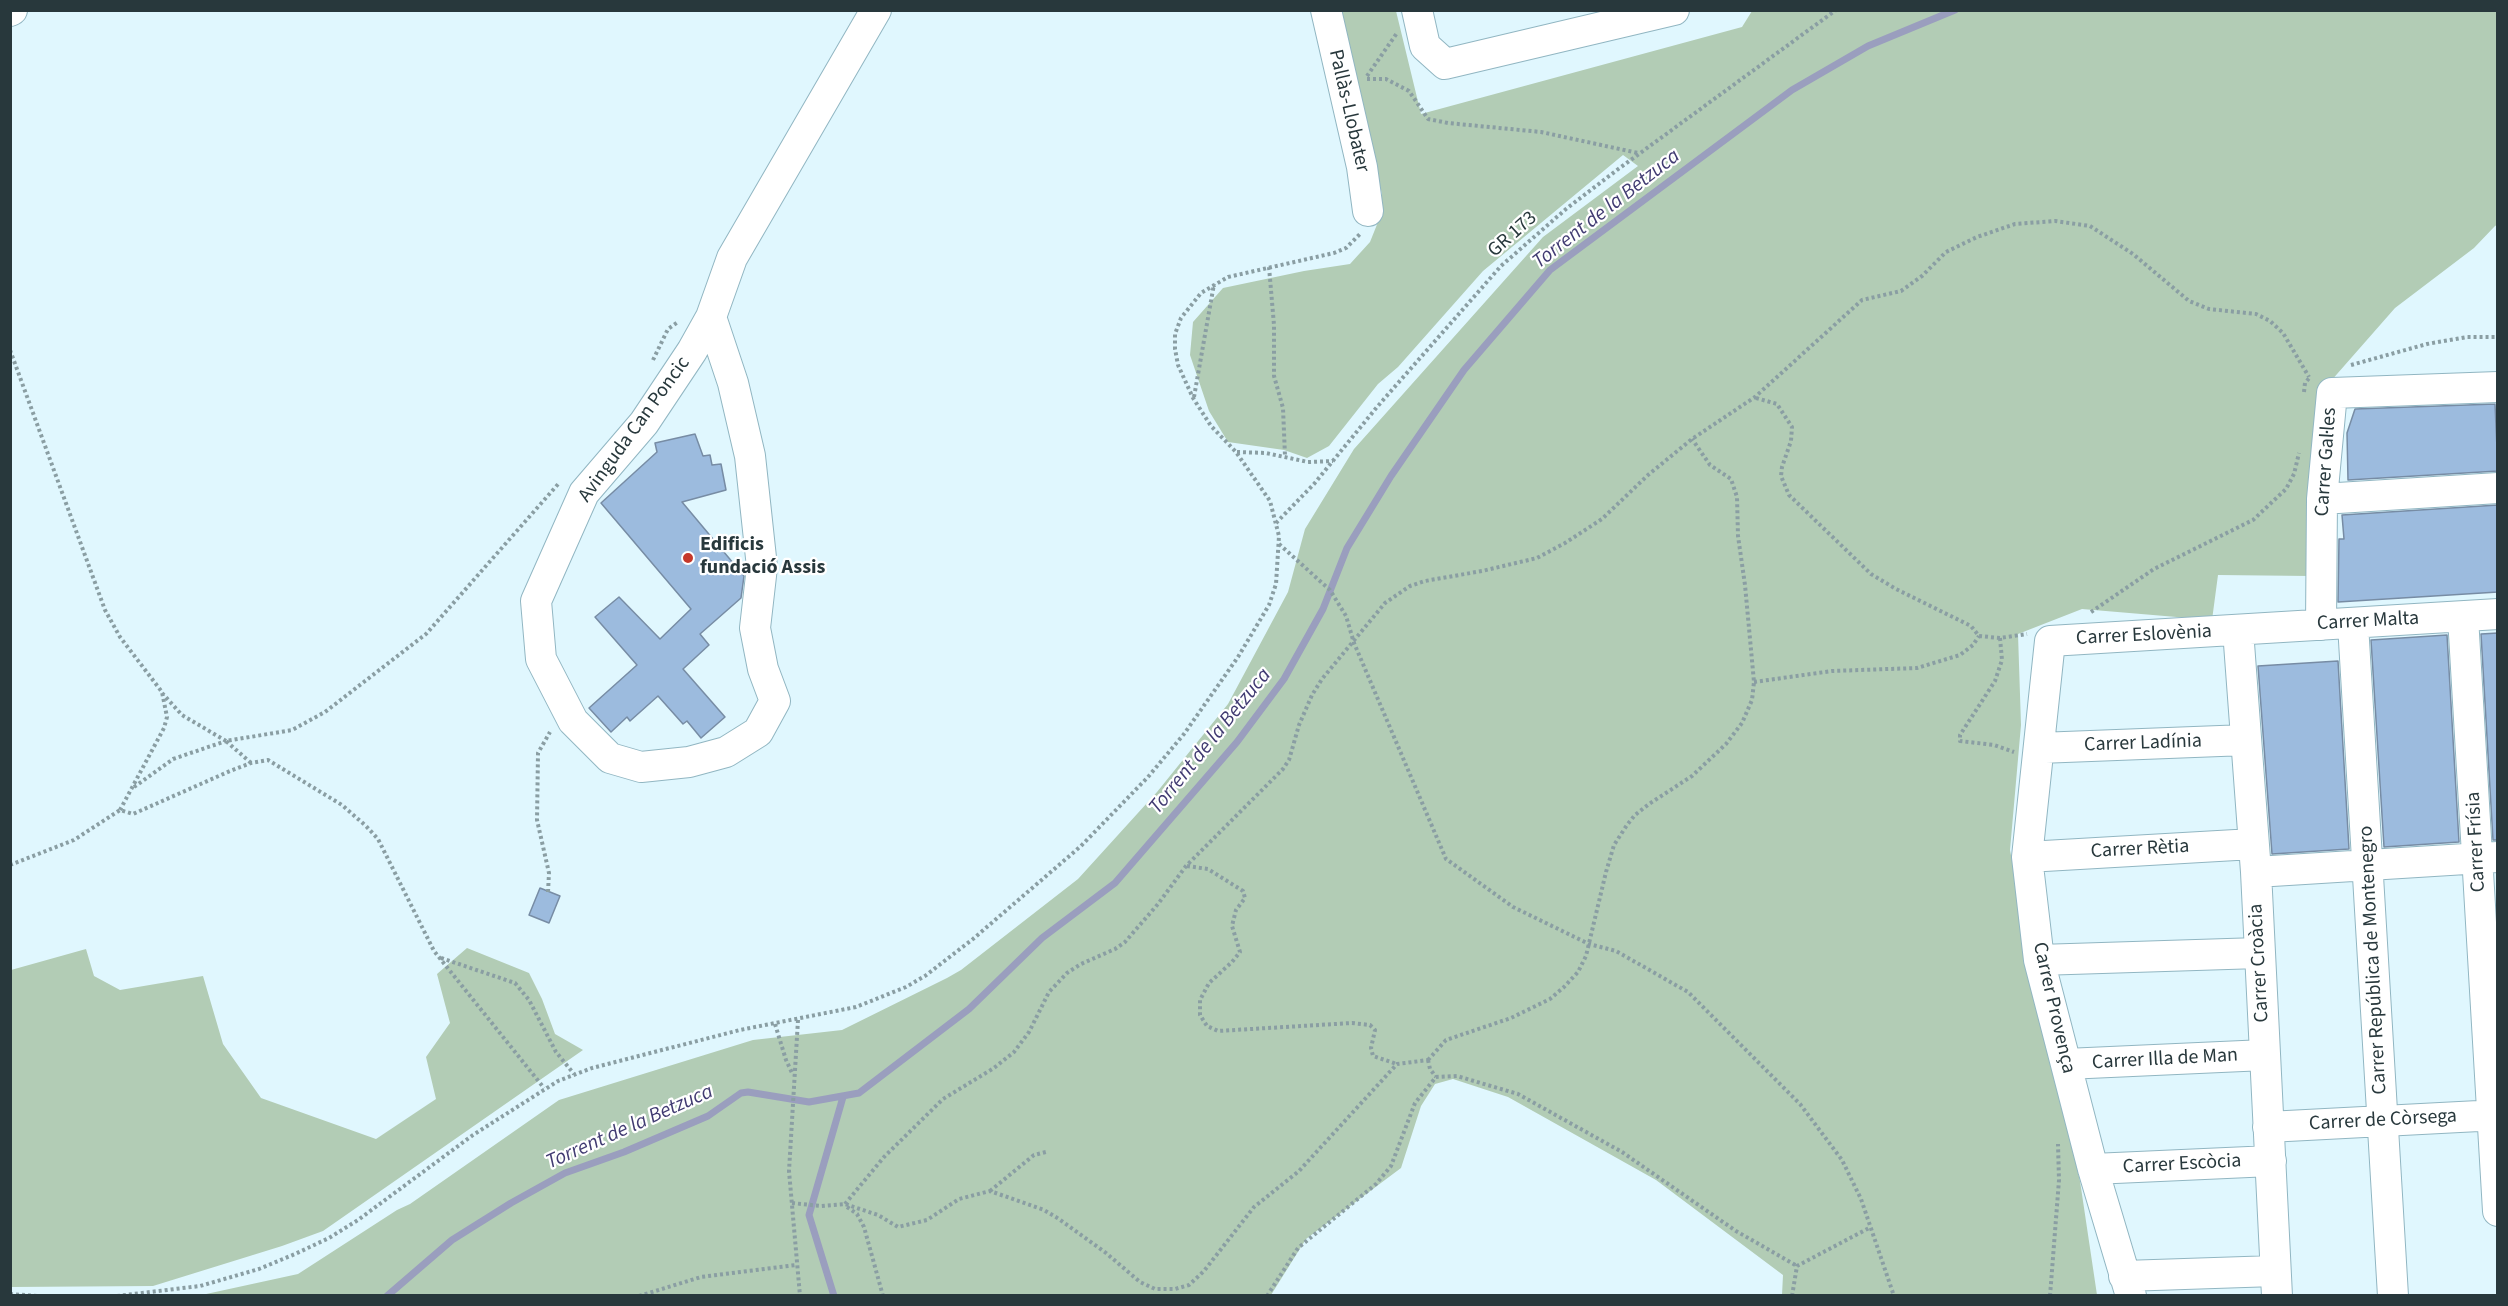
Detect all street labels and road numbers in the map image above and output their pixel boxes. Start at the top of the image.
street label: Pallàs-Llobater [1322,47,1374,175]
street label: GR 173 [1484,207,1542,263]
street label: Avinguda Can Poncic [574,352,696,508]
street label: Carrer Gal·les [2311,407,2343,517]
street label: Carrer Malta [2316,607,2420,637]
street label: Carrer Eslovènia [2075,620,2213,652]
street label: Carrer Ladínia [2084,730,2202,758]
street label: Carrer Frísia [2462,791,2492,893]
street label: Carrer República de Montenegro [2355,825,2393,1095]
street label: Carrer Rètia [2090,835,2190,865]
street label: Carrer Croàcia [2245,903,2275,1023]
street label: Carrer Provença [2026,940,2080,1076]
street label: Carrer Illa de Man [2091,1044,2239,1076]
street label: Carrer de Còrsega [2308,1105,2458,1137]
street label: Carrer Escòcia [2122,1150,2242,1180]

